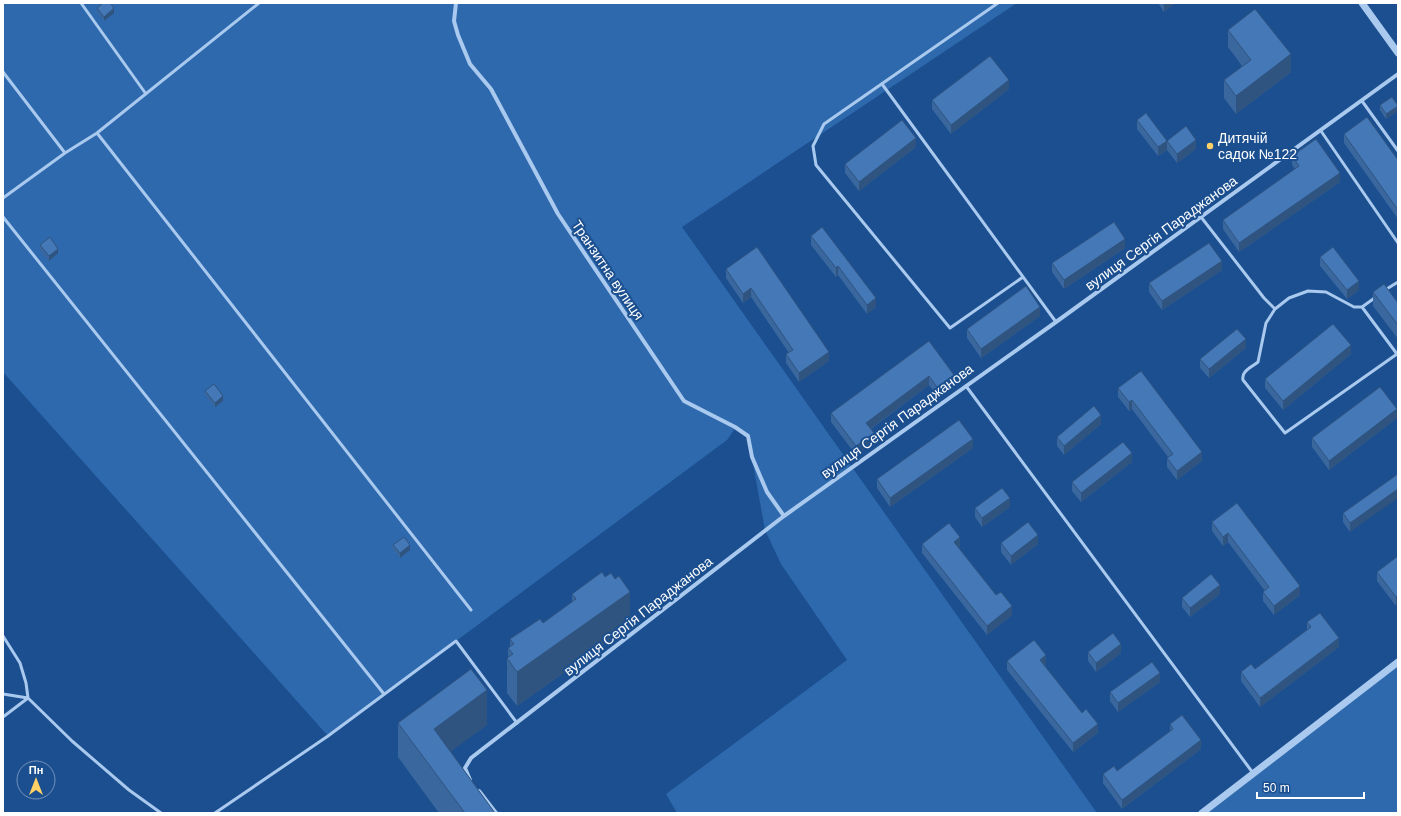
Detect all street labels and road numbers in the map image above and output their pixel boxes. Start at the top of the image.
street label: вулиця Сергія Параджанова [1082,172,1240,294]
street label: Транзитна вулиця [569,217,647,323]
street label: вулиця Сергія Параджанова [818,360,976,482]
street label: вулиця Сергія Параджанова [561,553,716,679]

